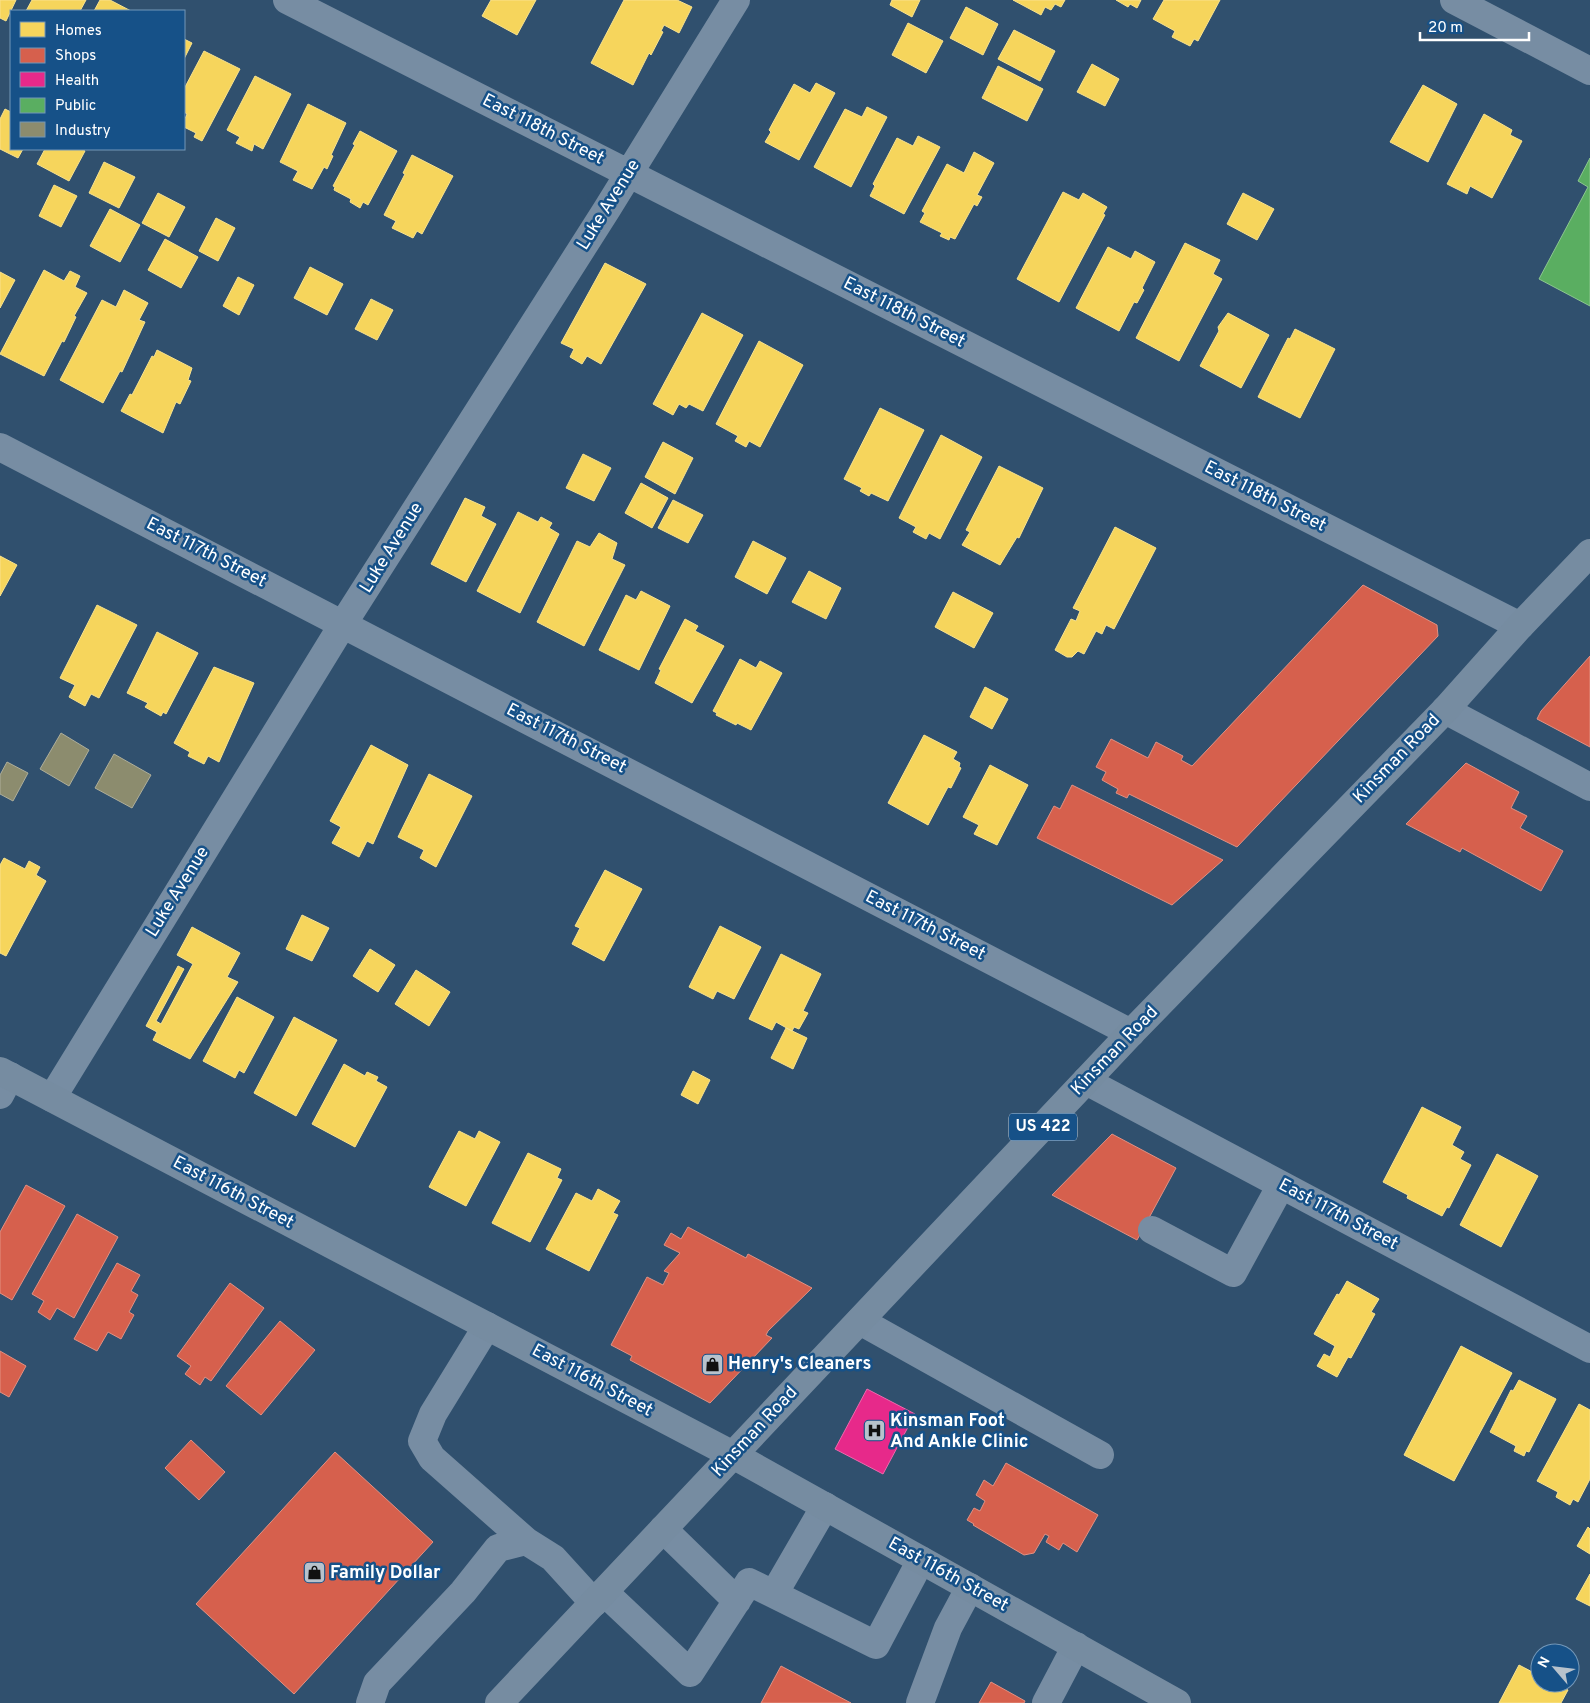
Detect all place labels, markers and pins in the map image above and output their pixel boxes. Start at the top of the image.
shop icon: Henry's Cleaners [700,1352,724,1376]
place label: Henry's Cleaners [728,1353,871,1376]
place label: Kinsman Foot And Ankle Clinic [890,1410,1029,1454]
hospital icon: Kinsman Foot And Ankle Clinic [862,1419,886,1443]
shop icon: Family Dollar [302,1561,326,1585]
place label: Family Dollar [330,1562,441,1585]

